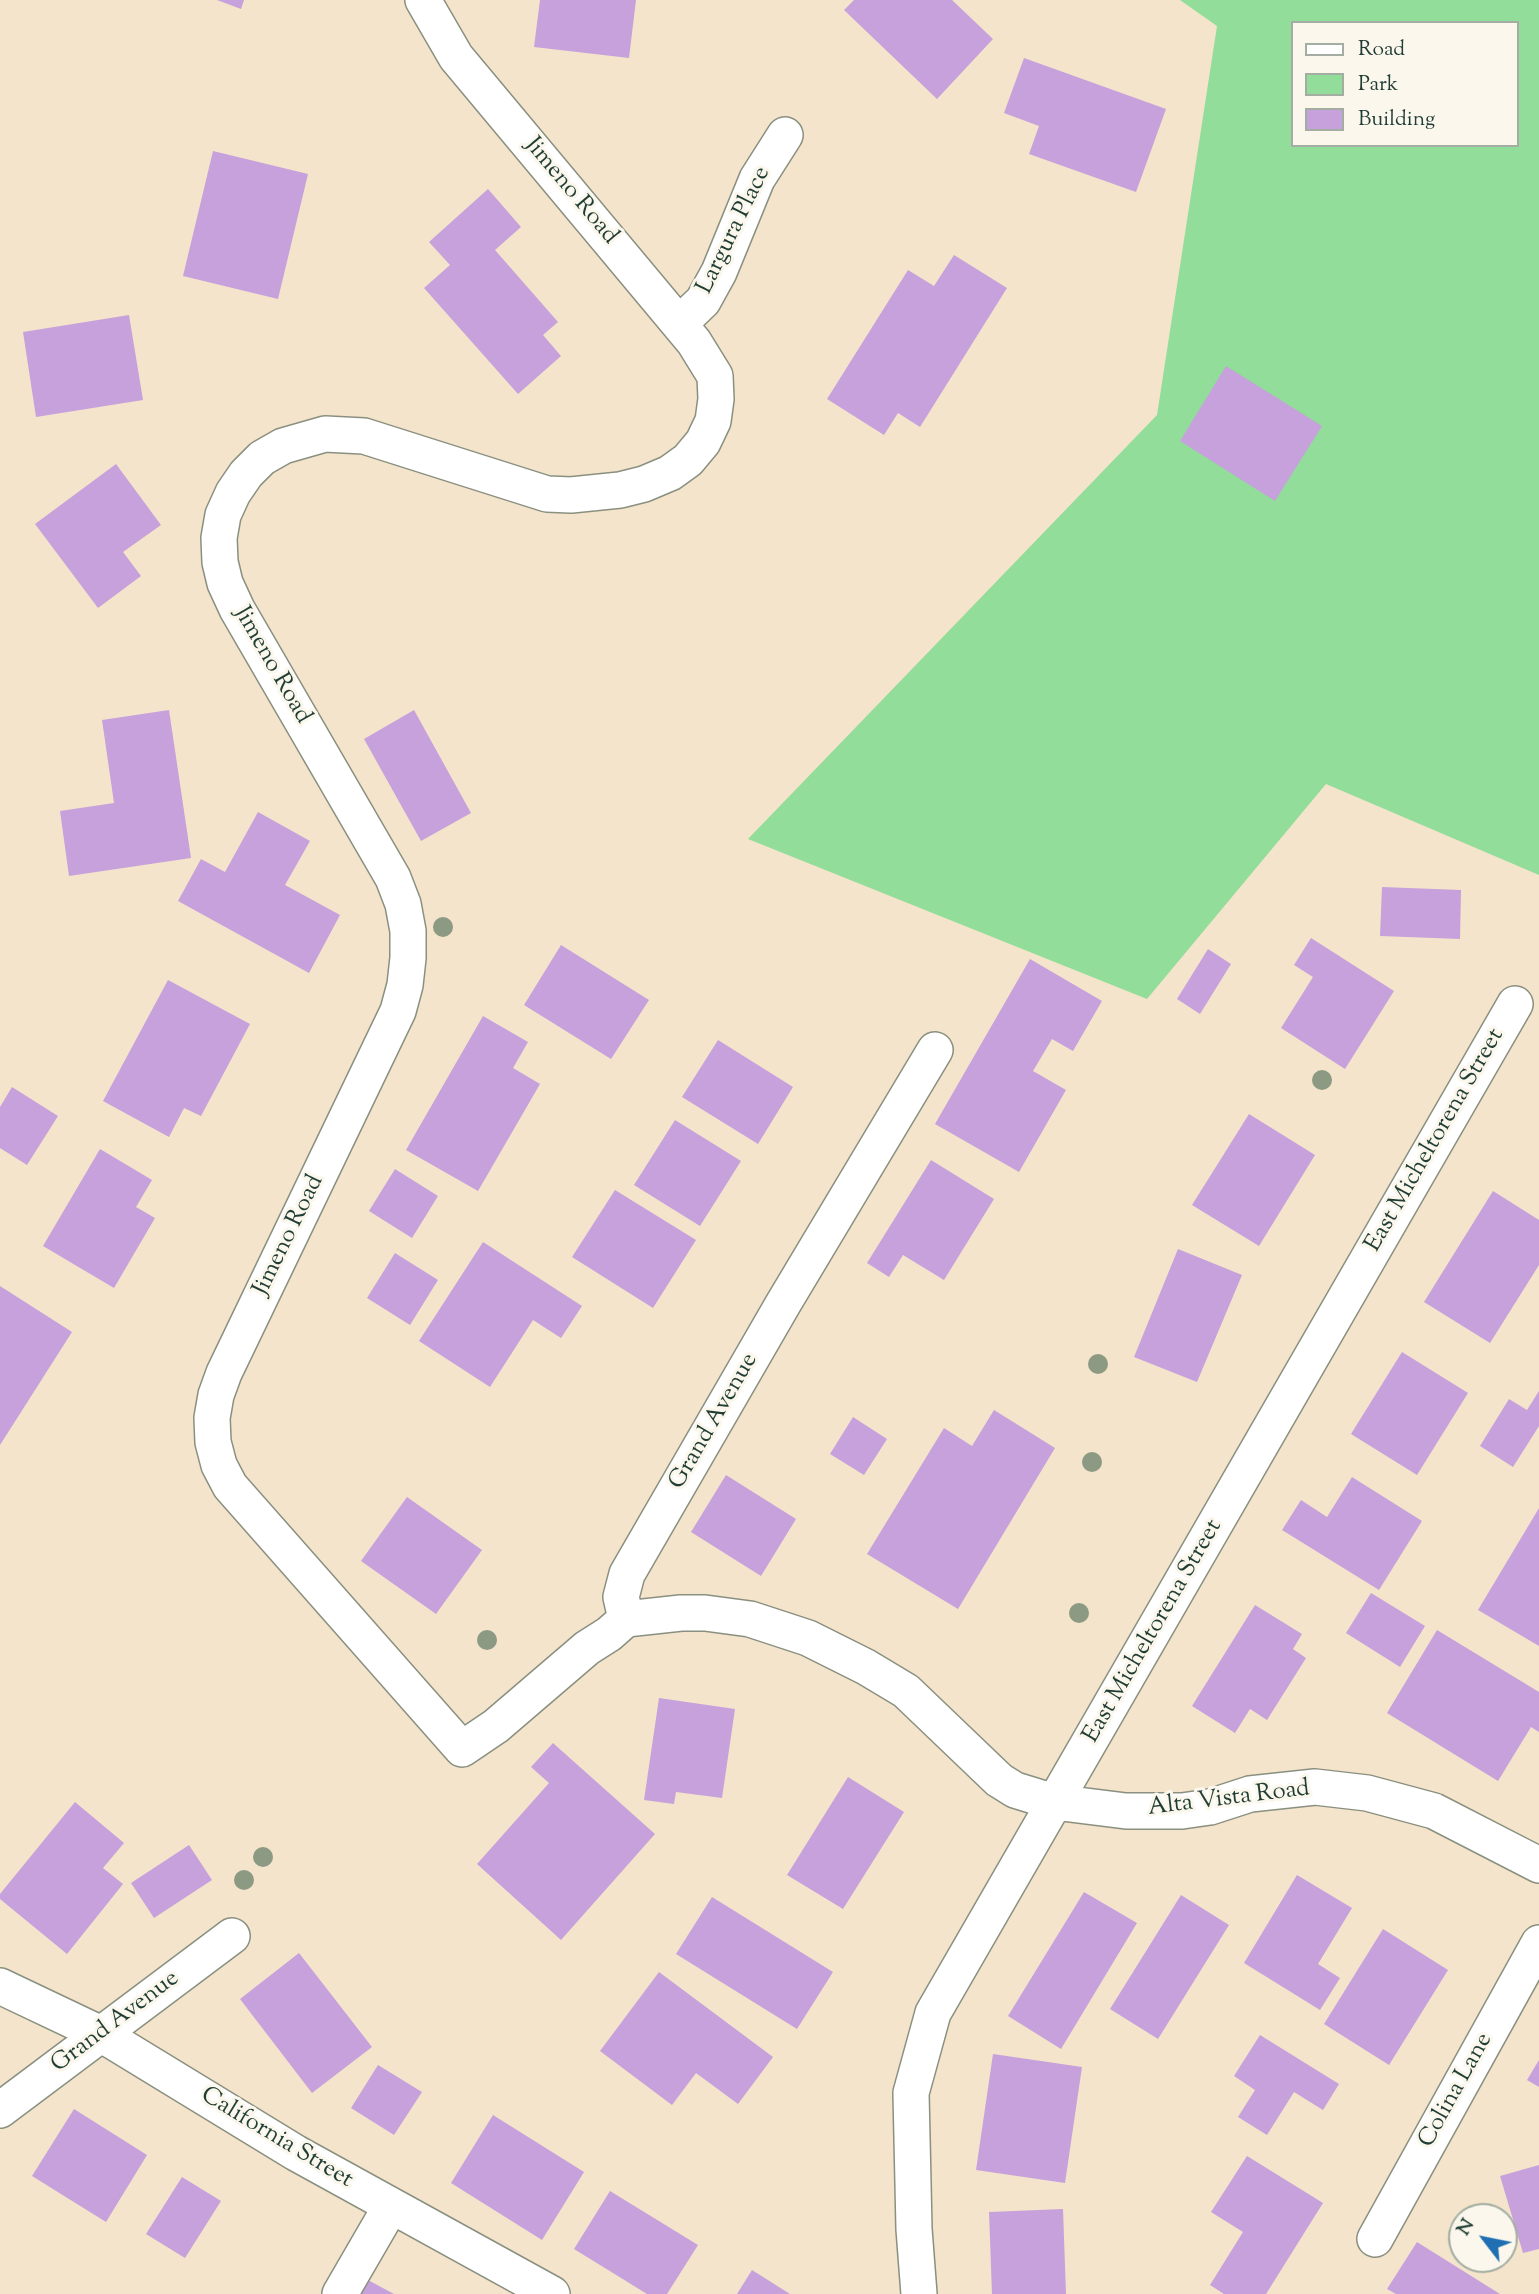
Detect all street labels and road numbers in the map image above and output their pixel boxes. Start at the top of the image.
street label: Jimeno Road [517,133,623,251]
street label: Largura Place [692,163,778,299]
street label: Jimeno Road [226,602,316,730]
street label: East Micheltorena Street [1360,1024,1512,1258]
street label: Jimeno Road [248,1171,332,1301]
street label: Grand Avenue [664,1349,766,1495]
street label: East Micheltorena Street [1078,1515,1230,1749]
street label: Alta Vista Road [1146,1776,1312,1824]
street label: Grand Avenue [46,1966,186,2080]
street label: Colina Lane [1414,2029,1500,2153]
street label: California Street [195,2082,357,2196]

